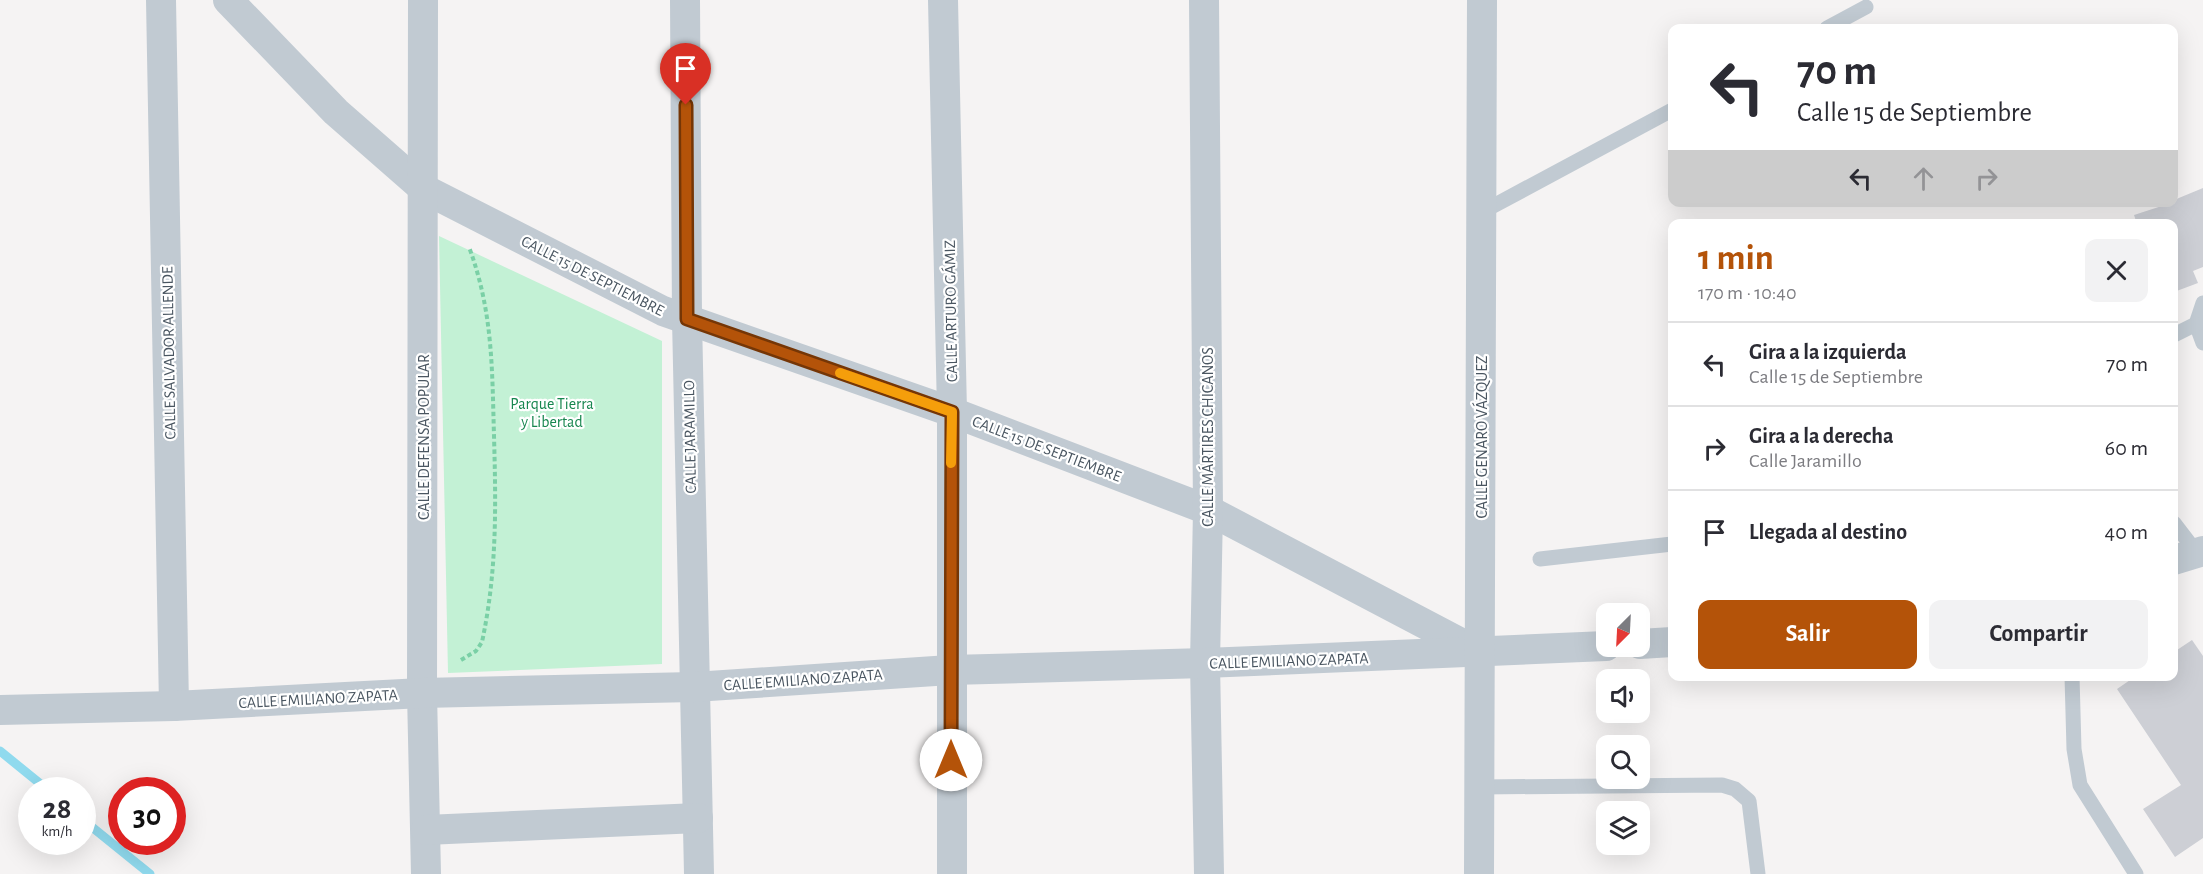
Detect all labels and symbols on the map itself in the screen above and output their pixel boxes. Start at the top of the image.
pin [660,43,711,105]
street label: CALLE 15 DE SEPTIEMBRE [519,233,667,319]
street label: CALLE ARTURO GÁMIZ [940,240,960,382]
street label: CALLE SALVADOR ALLENDE [159,266,179,440]
street label: CALLE MÁRTIRES CHICANOS [1198,347,1216,527]
street label: CALLE DEFENSA POPULAR [416,354,432,520]
street label: CALLE GENARO VÁZQUEZ [1472,355,1491,519]
street label: CALLE JARAMILLO [681,380,699,494]
park label: Parque Tierra y Libertad [510,396,594,431]
street label: CALLE 15 DE SEPTIEMBRE [970,413,1124,485]
north arrow [1596,603,1650,657]
street label: CALLE EMILIANO ZAPATA [1209,650,1369,672]
street label: CALLE EMILIANO ZAPATA [723,666,883,694]
street label: CALLE EMILIANO ZAPATA [238,687,398,711]
position arrow [919,728,983,792]
speed limit sign: 30 [108,777,186,855]

